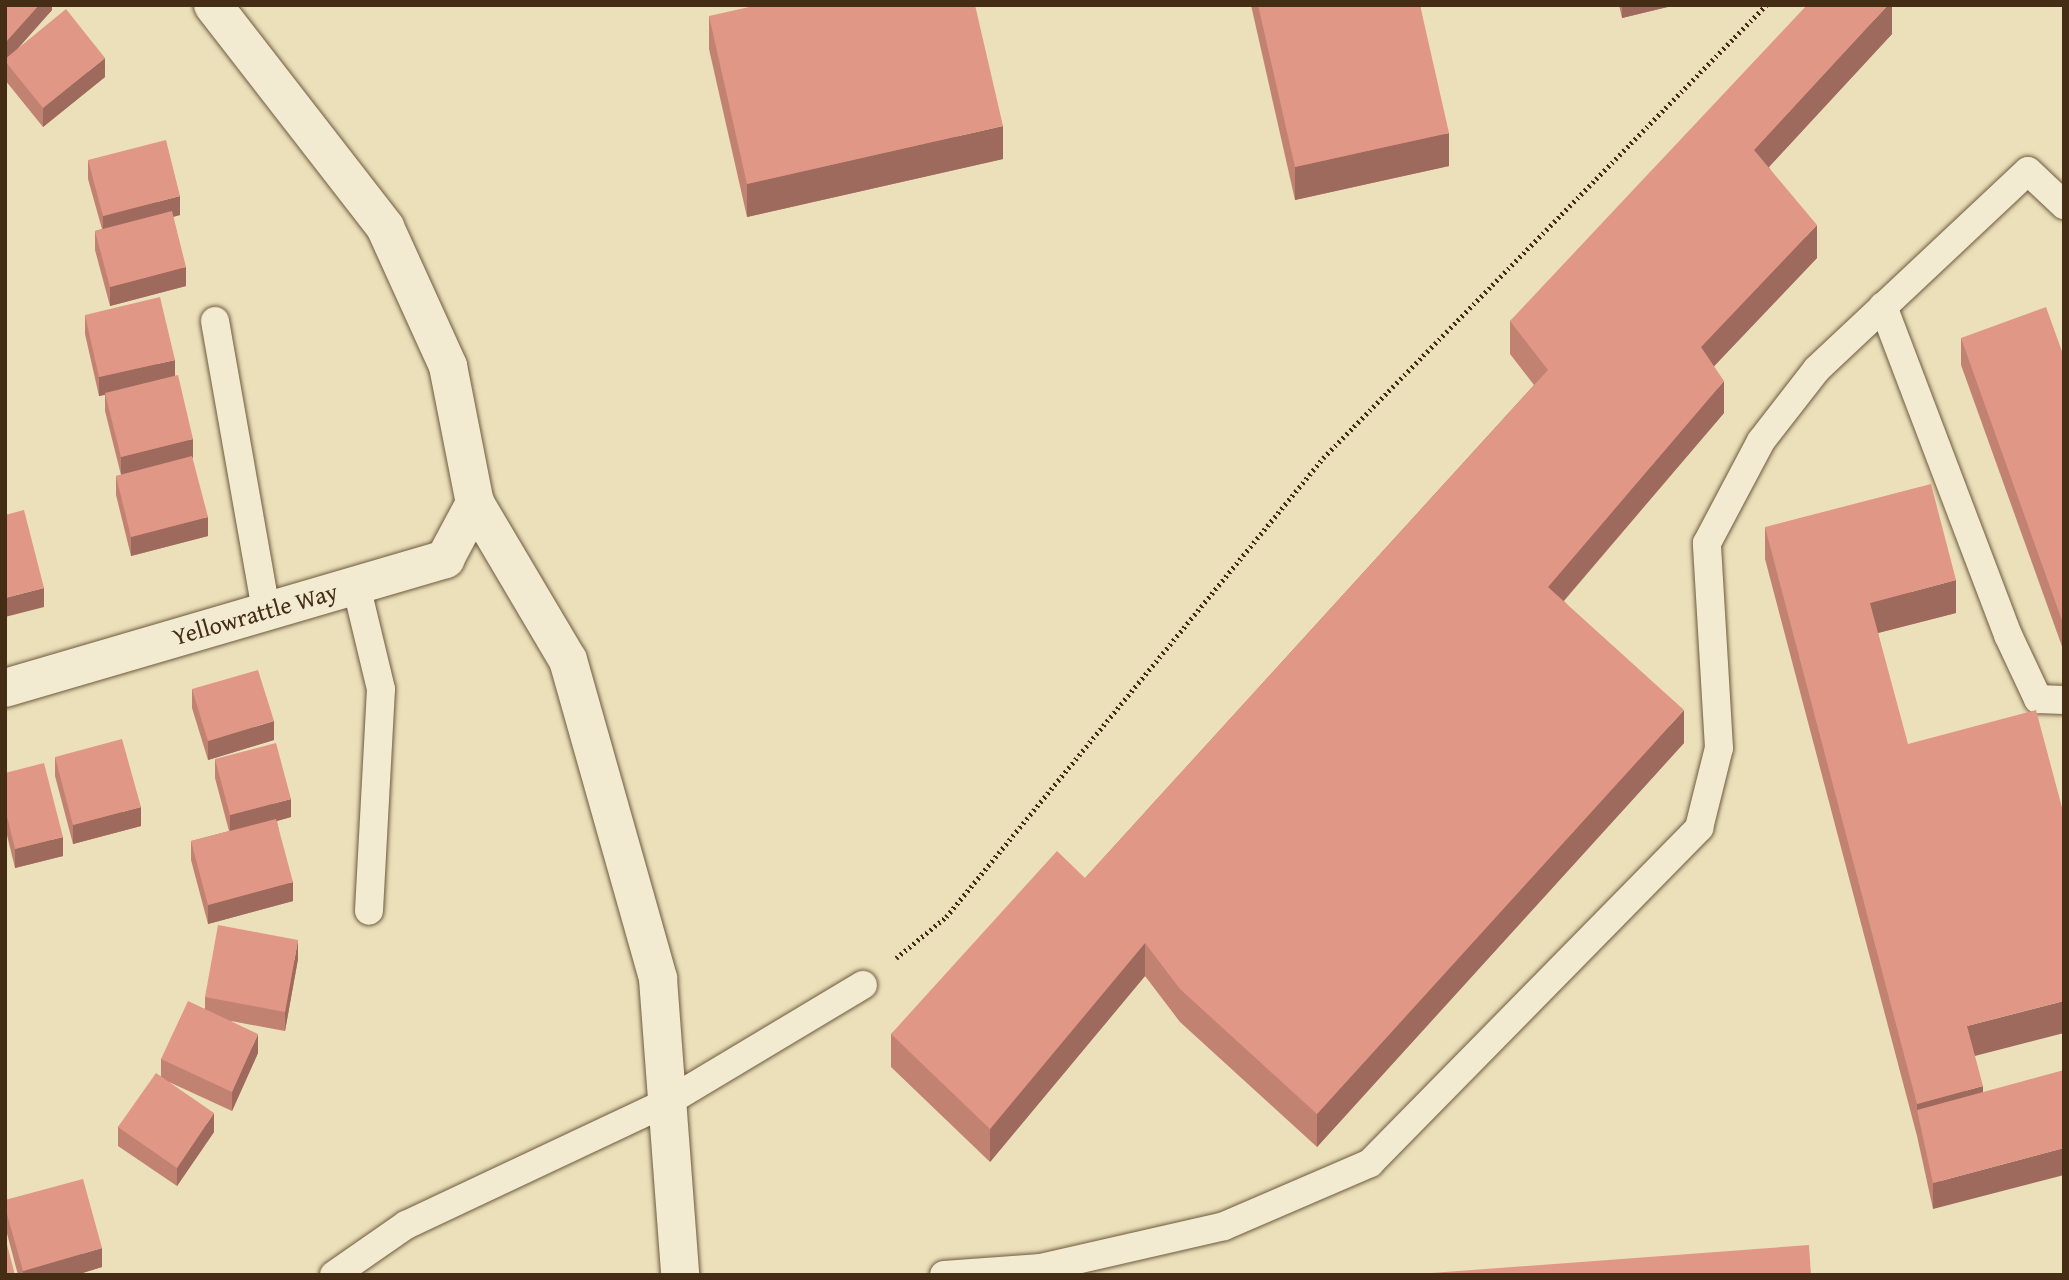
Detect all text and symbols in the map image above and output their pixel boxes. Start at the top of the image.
street label: Yellowrattle Way [169,577,341,651]

